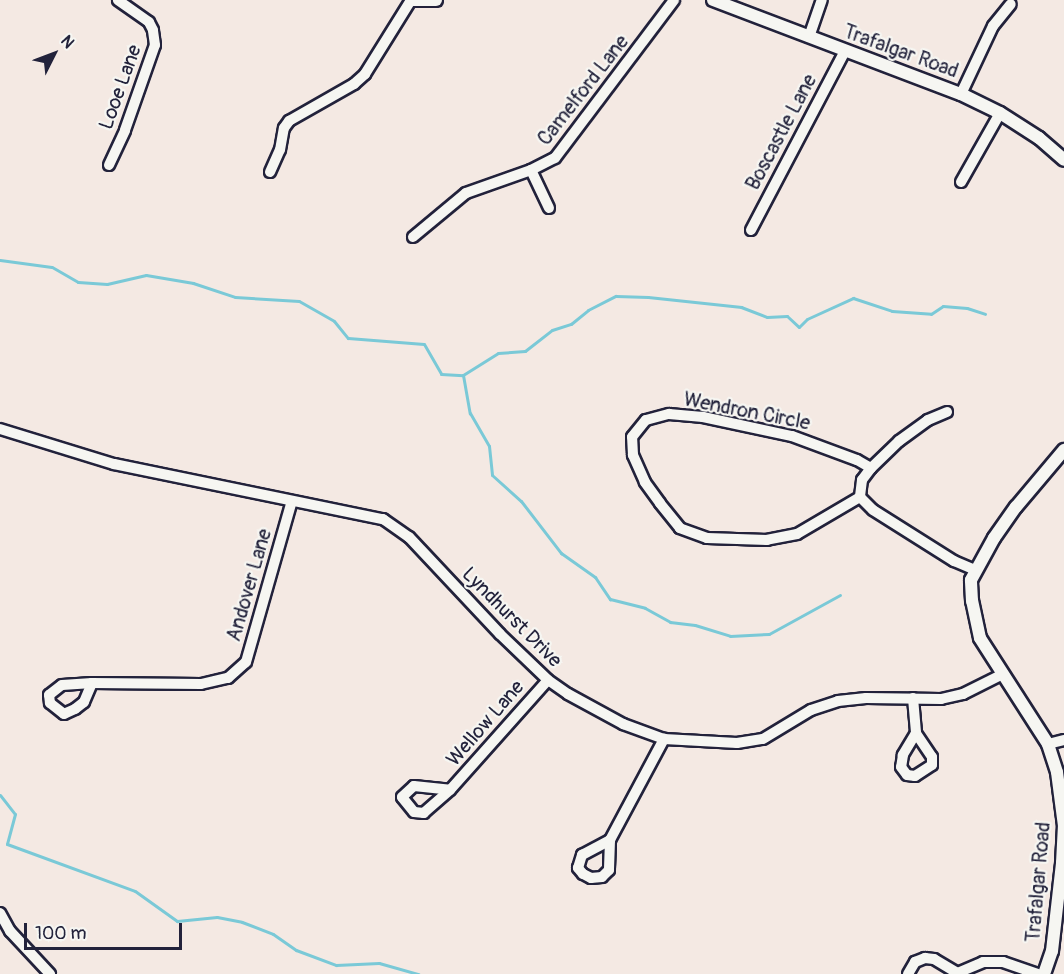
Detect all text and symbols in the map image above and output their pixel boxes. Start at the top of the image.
street label: Trafalgar Road [840,19,962,83]
north arrow [24,24,84,84]
street label: Camelford Lane [532,30,634,150]
text: N [56,31,78,53]
street label: Looe Lane [94,41,146,133]
street label: Boscastle Lane [740,70,822,194]
street label: Wendron Circle [682,387,812,435]
street label: Andover Lane [221,526,277,644]
street label: Lyndhurst Drive [457,562,567,672]
street label: Wellow Lane [441,675,529,771]
street label: Trafalgar Road [1021,821,1055,943]
scale bar [27,911,184,949]
text: 100 m [35,922,87,945]

